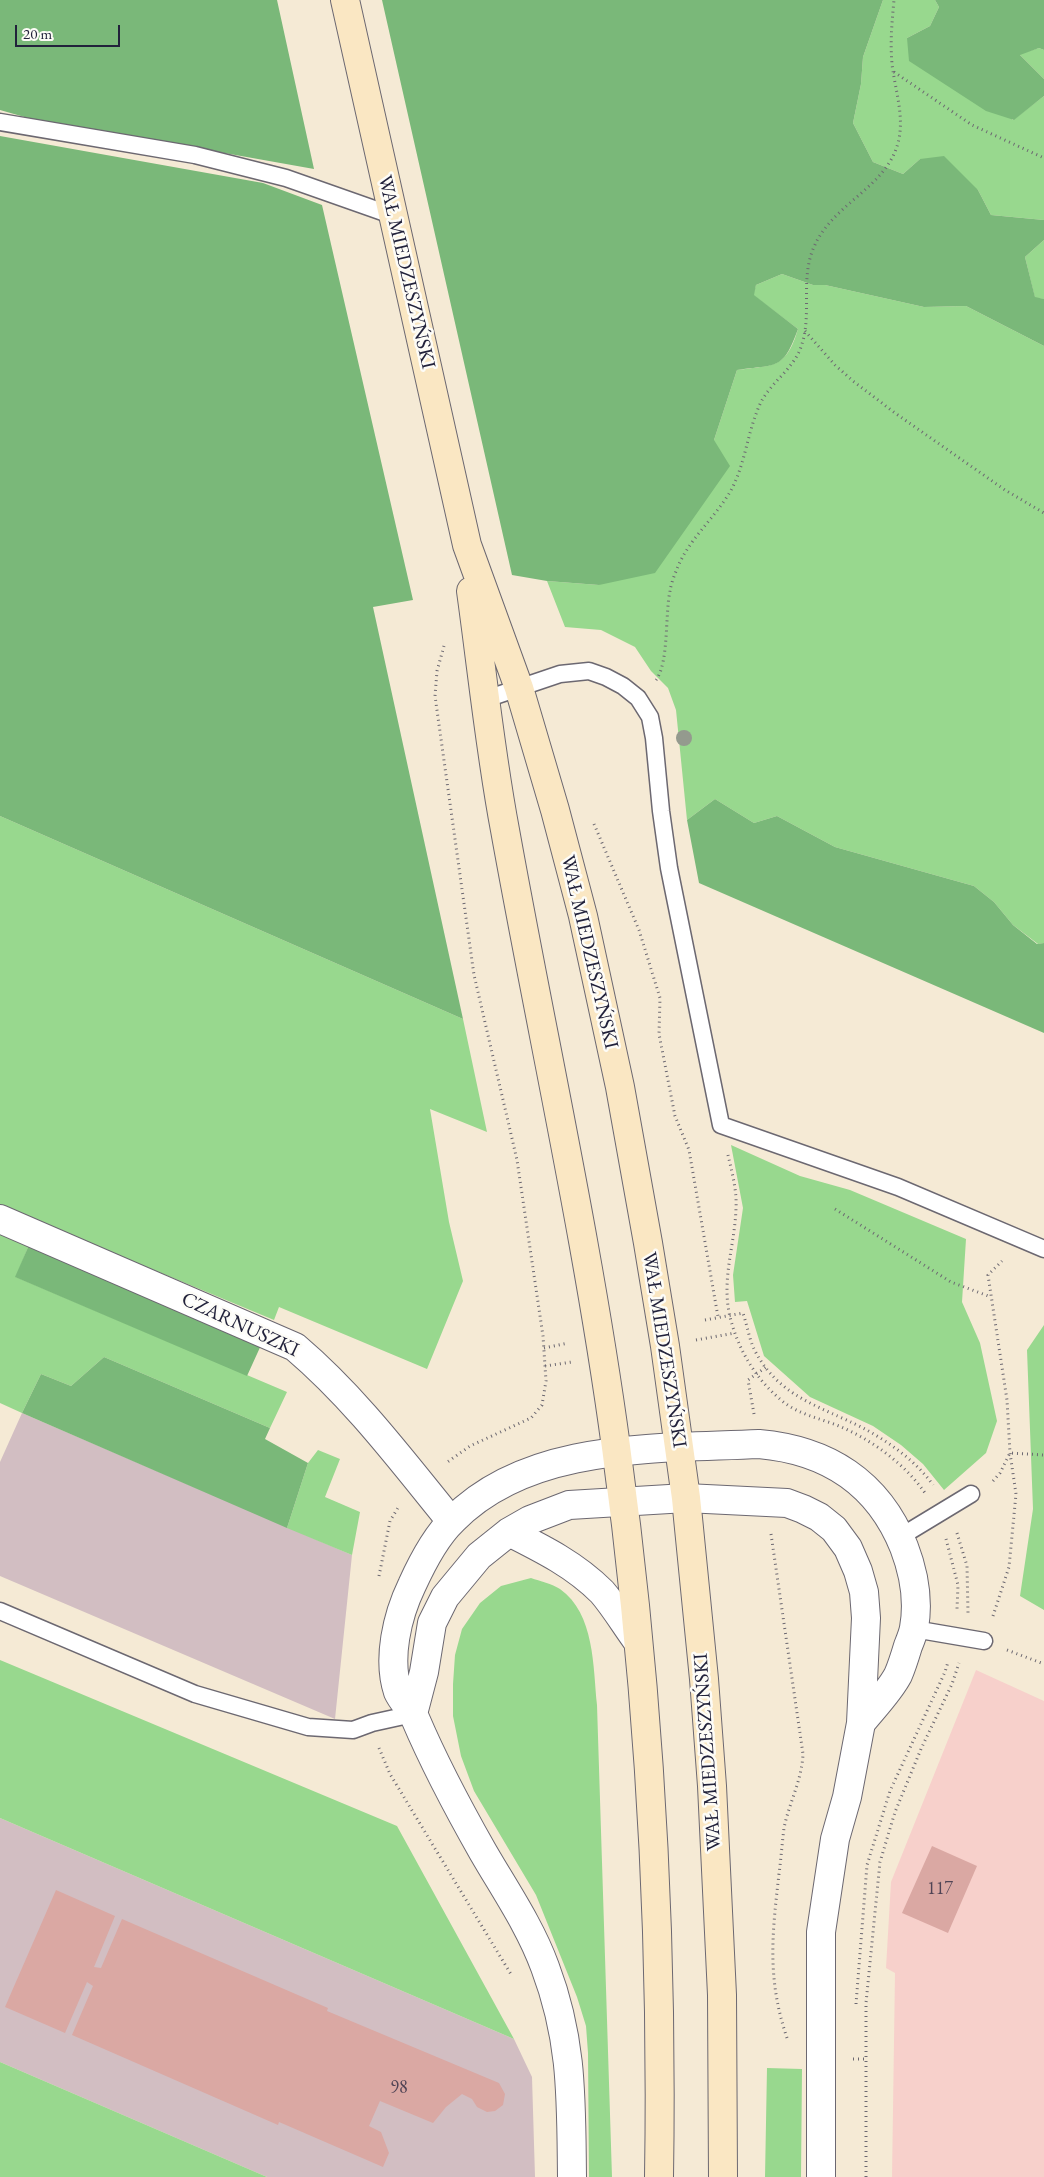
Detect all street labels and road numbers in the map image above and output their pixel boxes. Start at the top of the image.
street label: WAŁ MIEDZESZYŃSKI [372,173,440,371]
street label: WAŁ MIEDZESZYŃSKI [555,853,623,1051]
street label: WAŁ MIEDZESZYŃSKI [637,1250,691,1450]
street label: CZARNUSZKI [177,1287,303,1363]
street label: WAŁ MIEDZESZYŃSKI [689,1652,727,1852]

